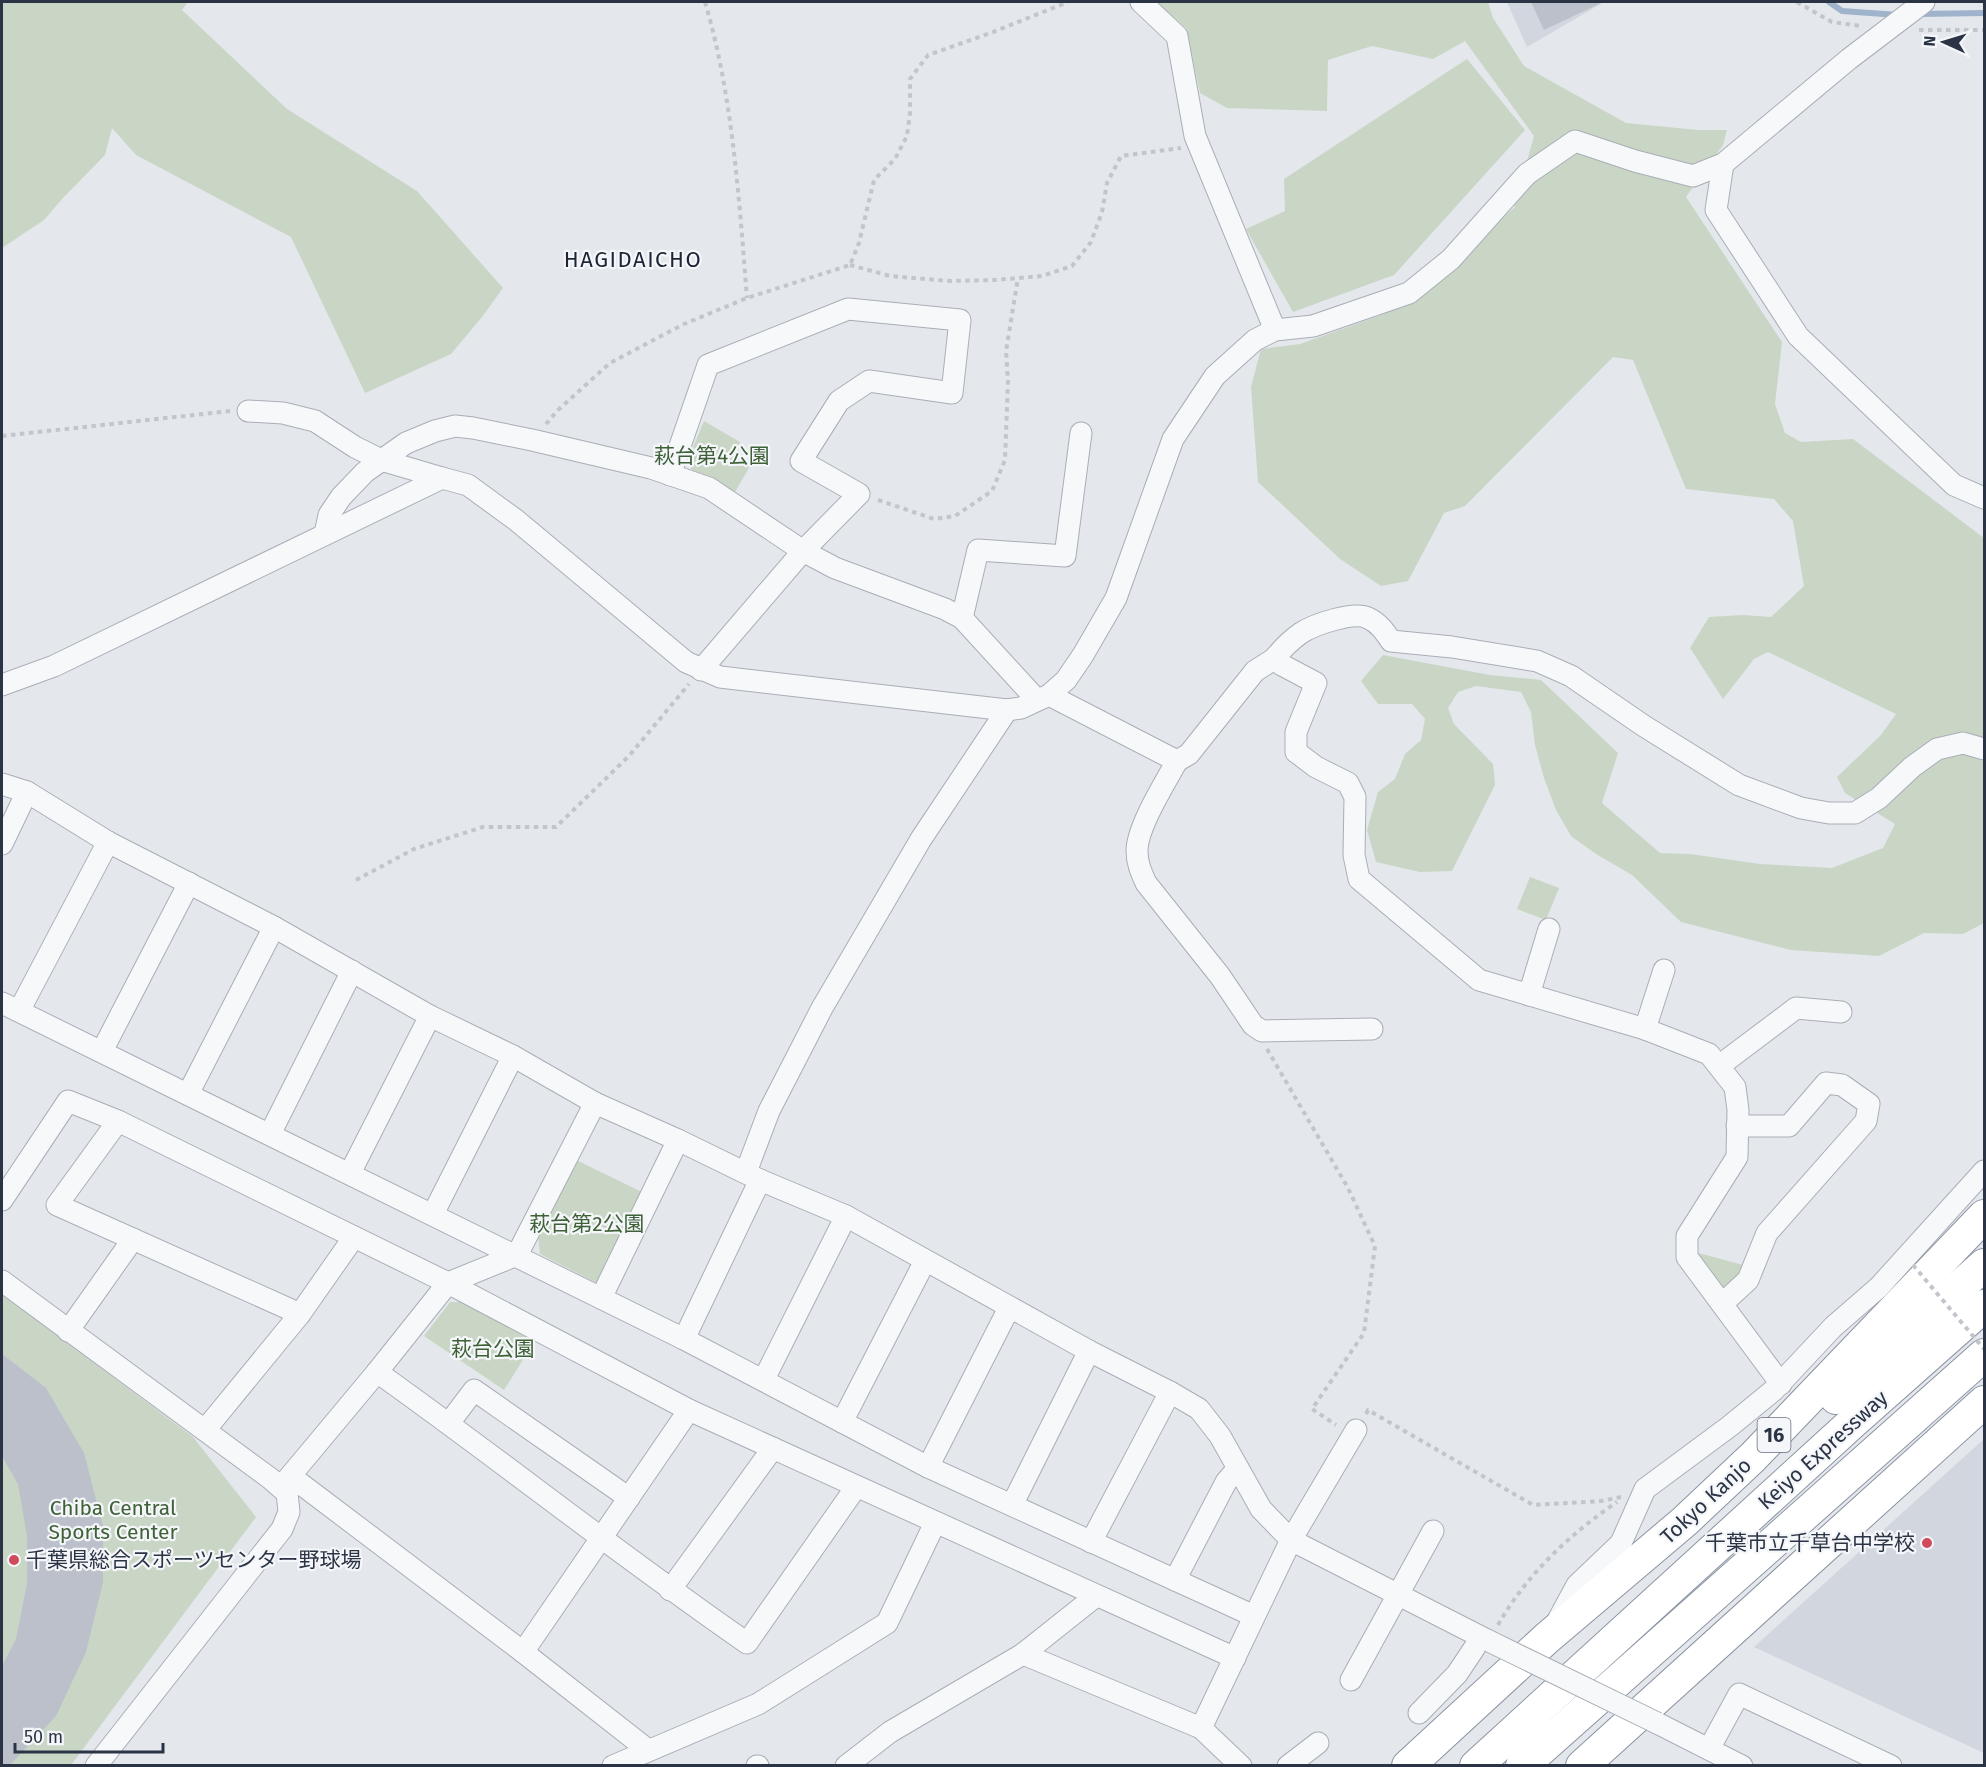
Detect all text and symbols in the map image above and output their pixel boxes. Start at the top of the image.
north arrow [1914,12,1974,72]
text: N [1920,35,1939,47]
district label: HAGIDAICHO [564,246,702,273]
park label: 萩台第4公園 [654,443,770,469]
park label: 萩台第2公園 [529,1211,645,1237]
park label: 萩台公園 [451,1336,535,1362]
street label: Keiyo Expressway [1753,1384,1894,1515]
road number: 16 [1758,1418,1790,1452]
street label: Tokyo Kanjo [1655,1452,1757,1550]
park label: Chiba Central Sports Center [48,1495,178,1545]
place label: 千葉市立千草台中学校 [1705,1530,1915,1556]
marker: 千葉市立千草台中学校 [1920,1536,1934,1550]
place label: 千葉県総合スポーツセンター野球場 [26,1547,362,1573]
marker: 千葉県総合スポーツセンター野球場 [7,1553,21,1567]
scale bar [15,1716,164,1754]
text: 50 m [24,1726,63,1748]

